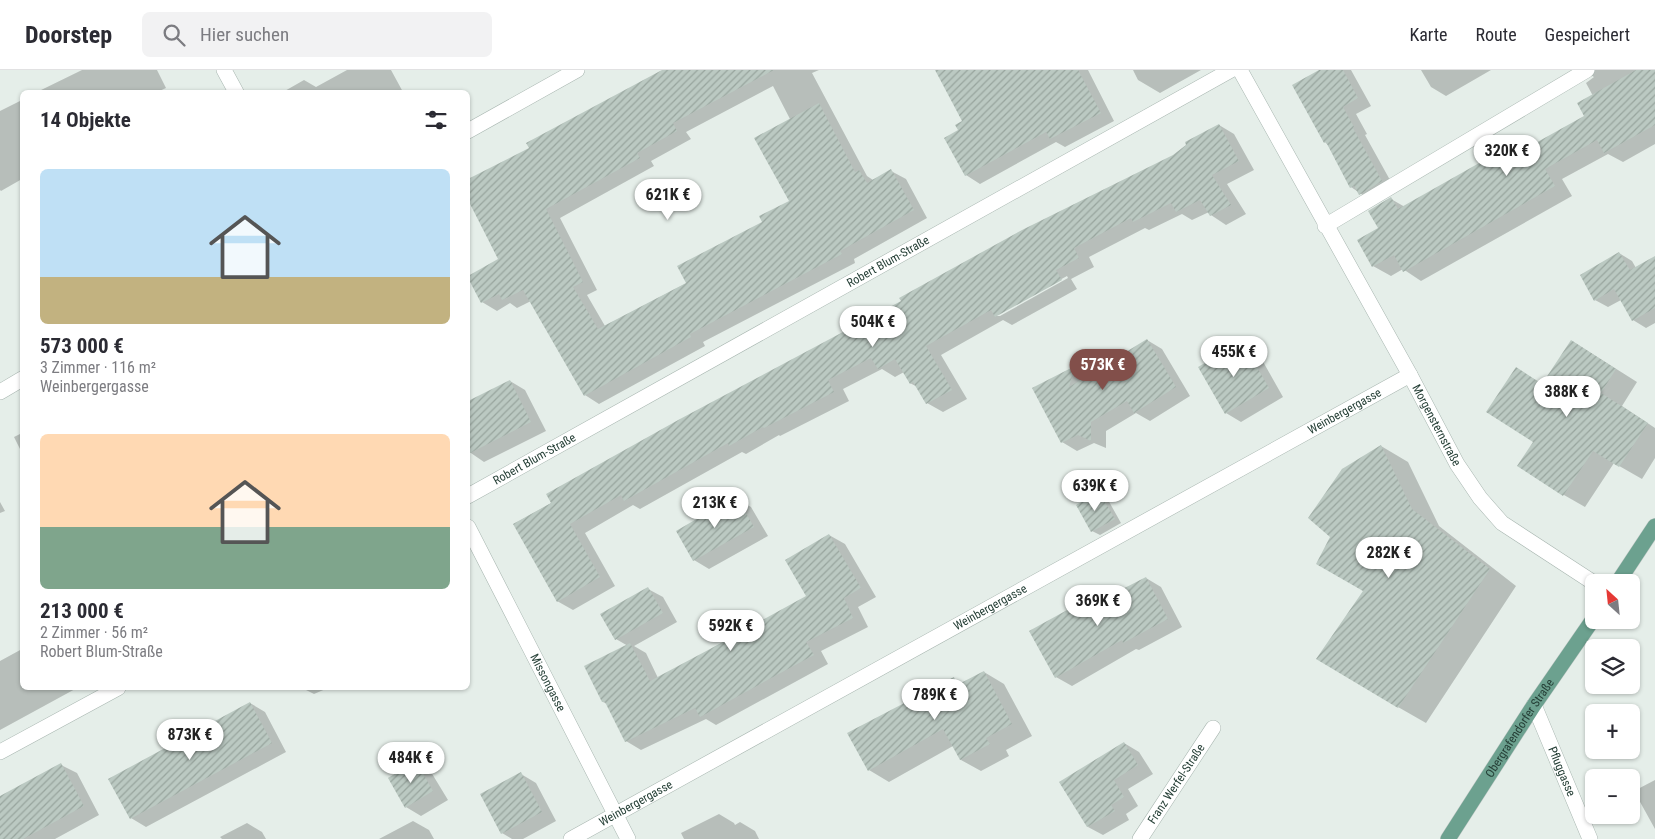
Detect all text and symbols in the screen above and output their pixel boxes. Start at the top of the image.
search box [142,12,492,57]
text: Doorstep [25,21,112,49]
icon: search [160,21,188,49]
text: Hier suchen [200,23,289,46]
text: Karte [1409,24,1448,45]
text: Route [1476,24,1517,45]
text: Gespeichert [1545,24,1630,45]
icon: filters [422,106,450,134]
text: 14 Objekte [40,108,131,132]
pin: 320K € [1466,134,1548,177]
text: 320K € [1485,141,1529,160]
pin: 621K € [627,178,709,221]
text: 621K € [646,185,690,204]
icon: home [200,202,290,292]
street label: Robert Blum-Straße [844,233,932,290]
pin: 504K € [832,306,914,348]
text: 504K € [851,312,895,331]
text: 573 000 € [40,334,124,358]
pin: 455K € [1193,336,1275,378]
text: 455K € [1212,342,1256,361]
pin: 573K € [1062,348,1144,391]
text: 573K € [1081,355,1125,374]
text: 3 Zimmer · 116 m² [40,358,156,377]
pin: 388K € [1526,376,1608,418]
text: Weinbergergasse [40,377,149,396]
street label: Morgensternstraße [1409,382,1464,469]
text: 388K € [1545,382,1589,401]
street label: Weinbergergasse [1305,385,1384,437]
street label: Robert Blum-Straße [491,430,578,488]
icon: home [200,467,290,557]
pin: 639K € [1054,470,1136,512]
text: 639K € [1073,476,1117,495]
pin: 213K € [674,486,756,529]
text: 213K € [693,493,737,512]
pin: 282K € [1348,536,1430,579]
text: 282K € [1367,543,1411,562]
north arrow [1585,574,1640,629]
map controls [1585,574,1640,824]
street label: Weinbergergasse [951,581,1030,633]
pin: 369K € [1057,584,1139,627]
text: 369K € [1076,591,1120,610]
text: 213 000 € [40,599,124,623]
pin: 592K € [690,610,772,652]
text: 592K € [709,616,753,635]
text: 2 Zimmer · 56 m² [40,623,148,642]
button: layers [1585,639,1640,694]
text: Robert Blum-Straße [40,642,163,661]
street label: Missongasse [527,652,569,714]
street label: Obergrafendorfer Straße [1482,676,1557,780]
pin: 789K € [894,678,976,721]
text: 789K € [913,685,957,704]
button: + [1585,704,1640,759]
pin: 873K € [149,718,231,761]
text: 873K € [168,725,212,744]
street label: Franz Werfel-Straße [1145,741,1208,827]
pin: 484K € [370,742,452,784]
street label: Pfluggasse [1545,744,1579,799]
text: 484K € [389,748,433,767]
button: − [1585,769,1640,824]
street label: Weinbergergasse [597,777,675,829]

